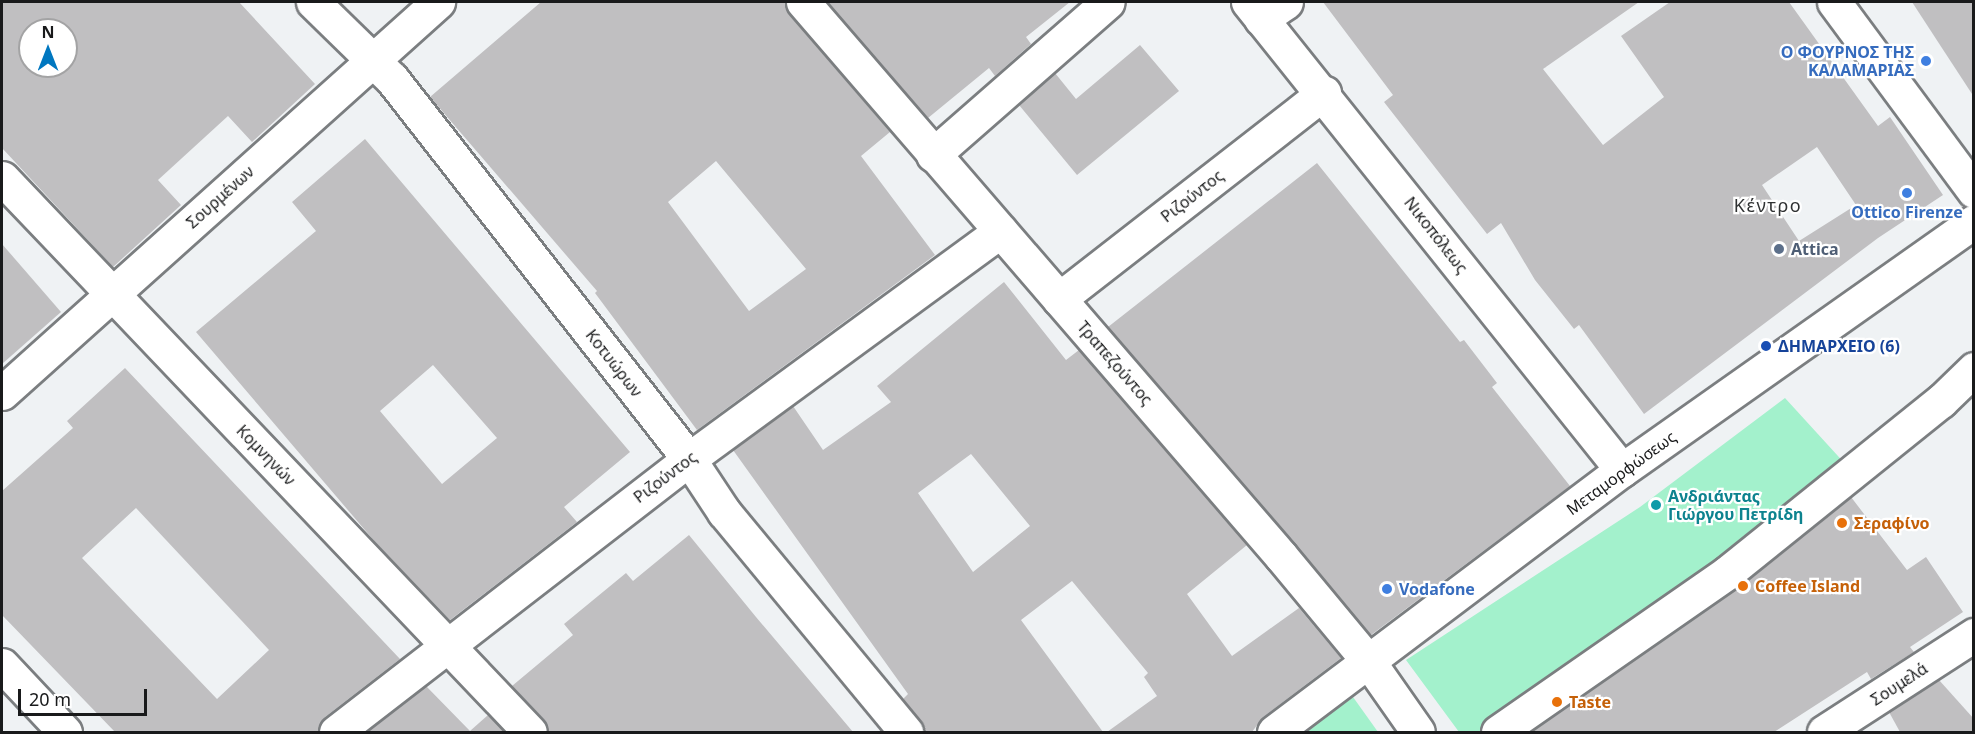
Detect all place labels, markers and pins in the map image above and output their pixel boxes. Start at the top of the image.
place label: Ο ΦΟΥΡΝΟΣ ΤΗΣ ΚΑΛΑΜΑΡΙΑΣ [1781,42,1914,80]
marker: Ο ΦΟΥΡΝΟΣ ΤΗΣ ΚΑΛΑΜΑΡΙΑΣ [1919,54,1933,68]
marker: Ottico Firenze [1900,186,1914,200]
place label: Ottico Firenze [1851,202,1963,222]
place label: Attica [1791,239,1839,259]
marker: Attica [1772,242,1786,256]
place label: ΔΗΜΑΡΧΕΙΟ (6) [1778,336,1900,356]
marker: ΔΗΜΑΡΧΕΙΟ (6) [1759,339,1773,353]
place label: Ανδριάντας Γιώργου Πετρίδη [1668,486,1803,524]
marker: Ανδριάντας Γιώργου Πετρίδη [1649,498,1663,512]
place label: Σεραφίνο [1854,513,1930,533]
marker: Σεραφίνο [1835,516,1849,530]
place label: Coffee Island [1755,576,1860,596]
place label: Vodafone [1399,579,1475,599]
marker: Coffee Island [1736,579,1750,593]
marker: Vodafone [1380,582,1394,596]
place label: Taste [1569,692,1611,712]
marker: Taste [1550,695,1564,709]

